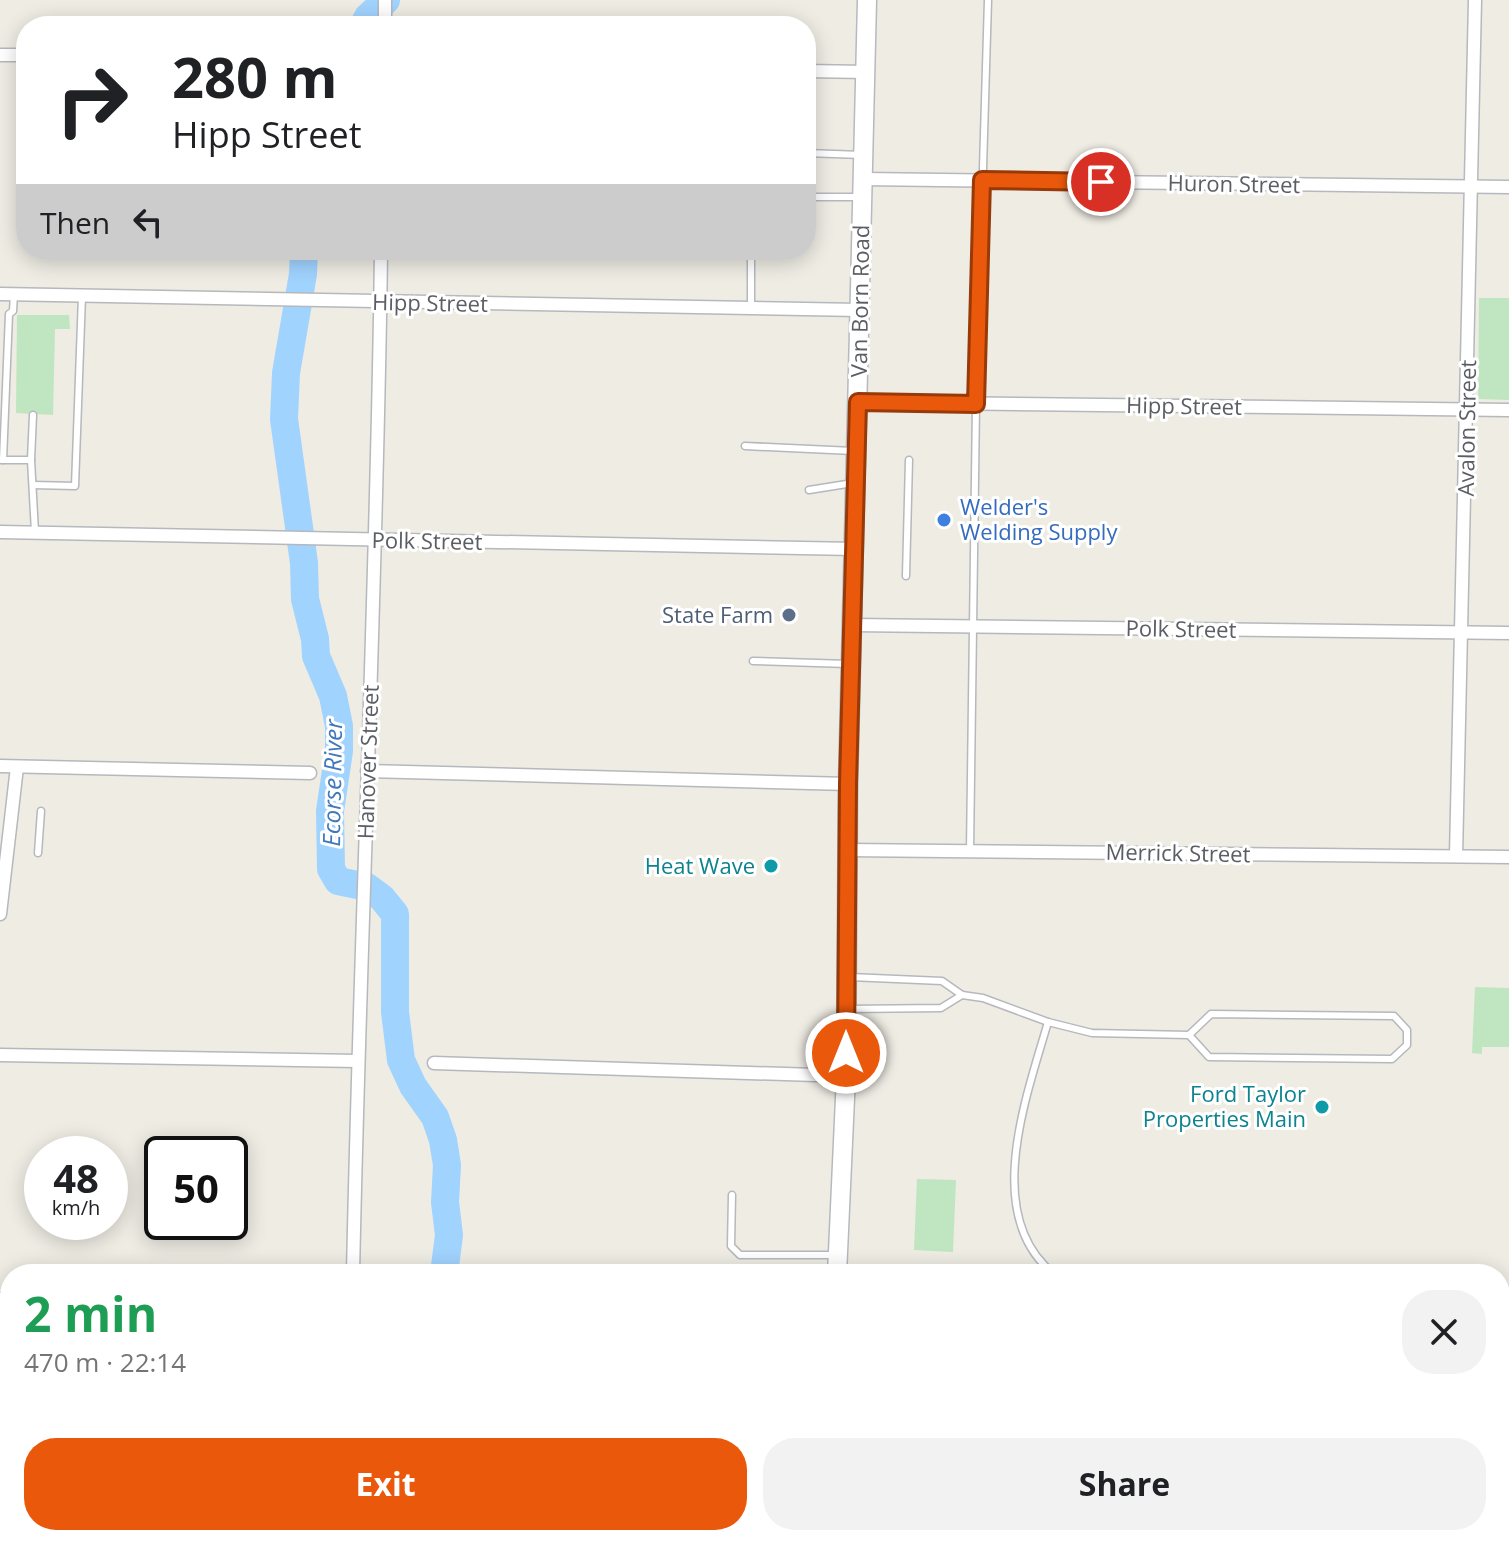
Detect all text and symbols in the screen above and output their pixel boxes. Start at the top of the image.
text: 280 m [172,38,338,114]
icon: right [40,48,144,152]
text: Hipp Street [172,110,362,159]
pin [1067,148,1135,216]
icon: arrive [1079,160,1123,204]
street label: Huron Street [1167,167,1301,199]
icon: left [126,200,170,244]
text: Then [40,202,110,243]
street label: Van Born Road [843,224,875,378]
street label: Hipp Street [372,286,488,318]
street label: Avalon Street [1450,359,1482,497]
street label: Hipp Street [1126,389,1242,421]
place label: Welder's Welding Supply [960,491,1118,546]
marker: Welder's Welding Supply [935,511,953,529]
street label: Polk Street [371,524,483,556]
place label: State Farm [662,599,773,629]
marker: State Farm [780,606,798,624]
street label: Polk Street [1125,612,1237,644]
street label: Hanover Street [349,684,385,840]
water label: Ecorse River [314,718,349,847]
street label: Merrick Street [1105,836,1251,868]
place label: Heat Wave [645,850,755,880]
marker: Heat Wave [762,857,780,875]
position arrow [804,1011,888,1095]
place label: Ford Taylor Properties Main [1143,1078,1306,1133]
marker: Ford Taylor Properties Main [1313,1098,1331,1116]
speed limit sign: 50 [144,1136,248,1240]
text: 48 [53,1150,99,1205]
text: km/h [52,1194,100,1221]
text: 2 min [24,1281,157,1346]
button: close [1402,1290,1486,1374]
text: 470 m · 22:14 [24,1344,186,1380]
button: Exit [24,1438,747,1530]
button: Share [763,1438,1486,1530]

